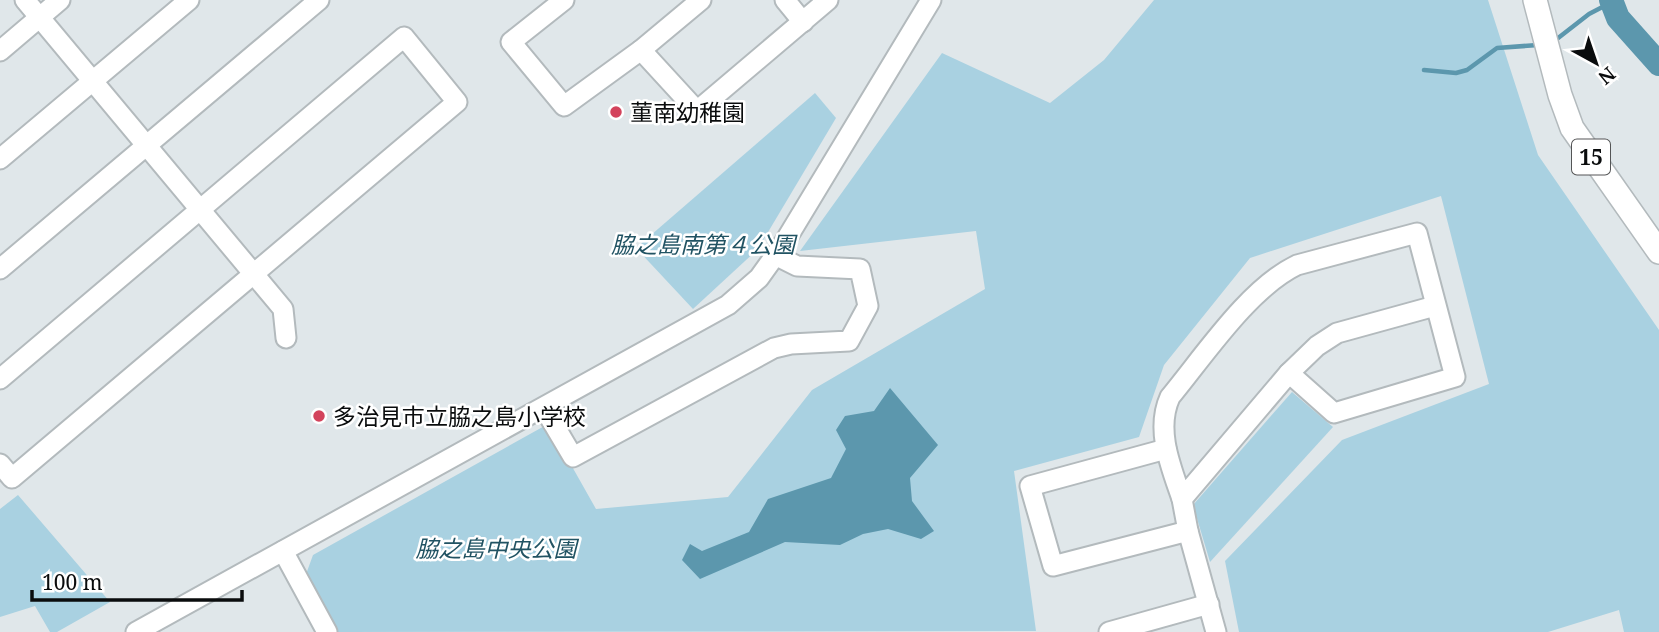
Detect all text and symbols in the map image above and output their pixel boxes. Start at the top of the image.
north arrow [1561,28,1631,98]
text: N [1593,61,1621,91]
place label: 菫南幼稚園 [630,96,745,128]
marker: 菫南幼稚園 [608,104,624,120]
road number: 15 [1572,140,1610,174]
park label: 脇之島南第４公園 [611,228,798,260]
place label: 多治見市立脇之島小学校 [333,400,586,432]
marker: 多治見市立脇之島小学校 [311,408,327,424]
park label: 脇之島中央公園 [416,532,580,564]
scale bar [32,558,242,602]
text: 100 m [42,568,103,596]

